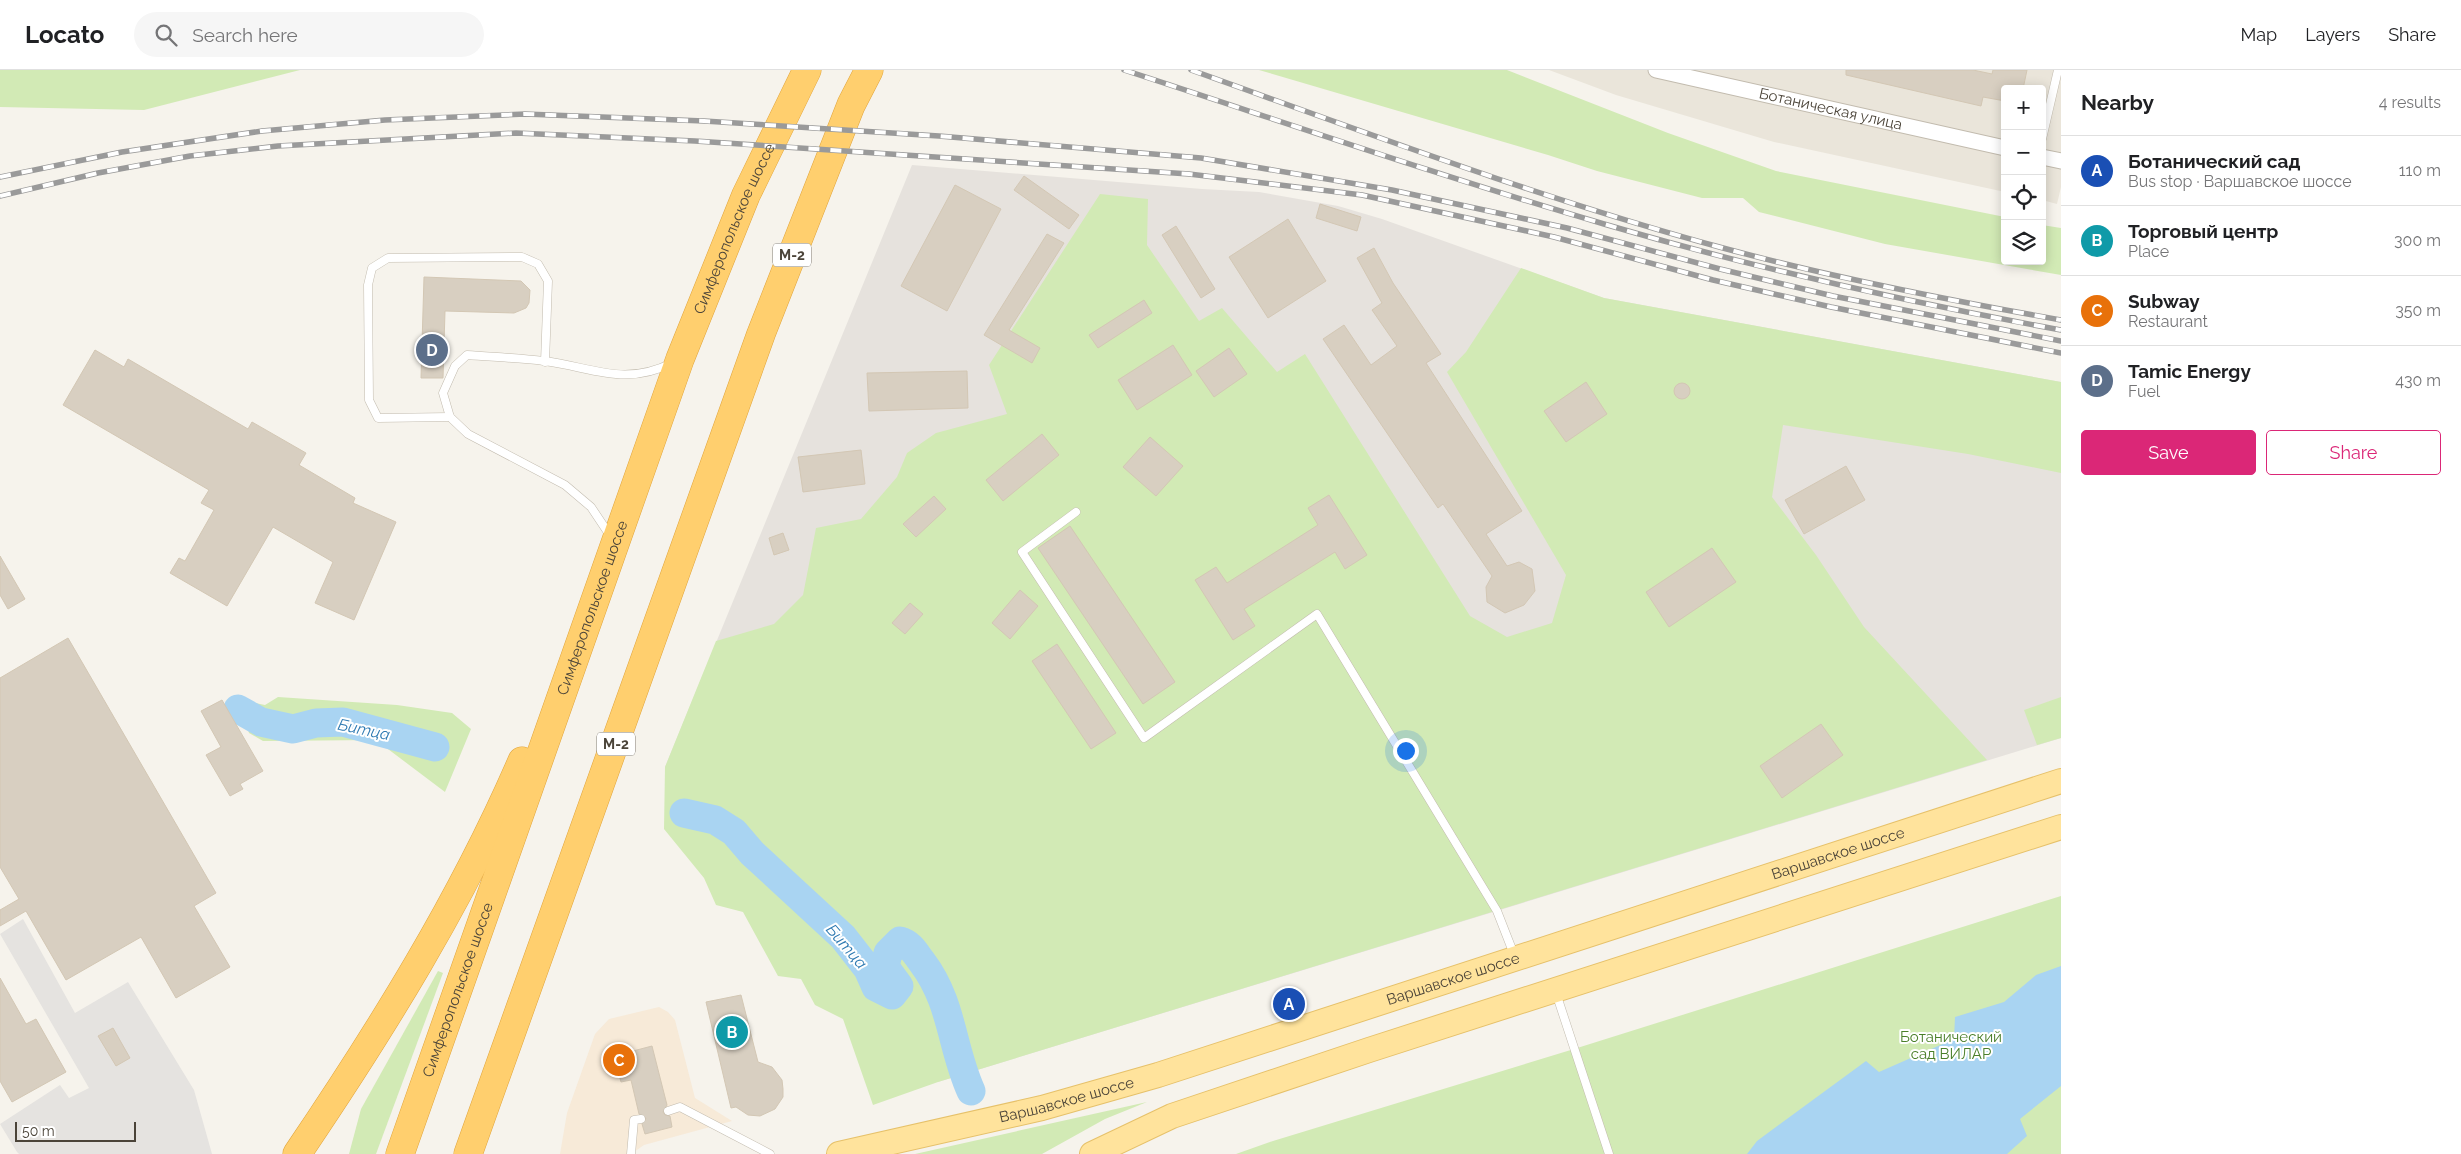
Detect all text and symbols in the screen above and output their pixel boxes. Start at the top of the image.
search box [134,12,484,57]
text: Locato [25,20,104,49]
icon: search [152,21,180,49]
text: Search here [192,24,298,46]
text: Map [2241,24,2277,45]
text: Layers [2305,24,2360,45]
text: Share [2388,24,2436,45]
street label: Ботаническая улица [1757,84,1904,134]
map controls [2001,85,2046,265]
button: + [2001,85,2046,130]
text: Nearby [2081,90,2154,115]
text: 4 results [2379,93,2441,112]
button: − [2001,130,2046,175]
street label: Симферопольское шоссе [690,140,779,317]
text: Ботанический сад [2128,150,2300,172]
text: A [2092,161,2102,180]
text: 110 m [2399,161,2441,180]
text: Bus stop · Варшавское шоссе [2128,172,2352,191]
button: locate [2001,175,2046,220]
button: layers [2001,220,2046,265]
text: Торговый центр [2128,220,2278,242]
text: B [2092,231,2102,250]
text: 300 m [2394,231,2441,250]
text: Place [2128,242,2169,261]
road number: М-2 [773,244,811,266]
text: Subway [2128,290,2200,312]
text: C [2092,301,2102,320]
text: 350 m [2395,301,2441,320]
text: Restaurant [2128,312,2208,331]
pin: D [416,331,448,369]
text: Tamic Energy [2128,360,2251,382]
text: D [2091,371,2103,390]
text: 430 m [2395,371,2441,390]
text: Fuel [2128,382,2160,401]
button: Save [2081,430,2256,475]
button: Share [2266,430,2441,475]
street label: Симферопольское шоссе [553,518,631,698]
water label: Битца [336,715,392,744]
road number: М-2 [597,732,635,756]
your location [1393,738,1419,764]
street label: Варшавское шоссе [1769,823,1907,884]
street label: Симферопольское шоссе [419,900,497,1080]
water label: Битца [822,920,871,973]
street label: Варшавское шоссе [1384,949,1522,1009]
pin: A [1273,985,1305,1023]
pin: B [716,1013,748,1051]
park label: Ботанический сад ВИЛАР [1900,1028,2002,1063]
pin: C [603,1041,635,1079]
street label: Варшавское шоссе [997,1073,1136,1126]
scale bar [15,1119,136,1142]
text: 50 m [22,1123,55,1139]

